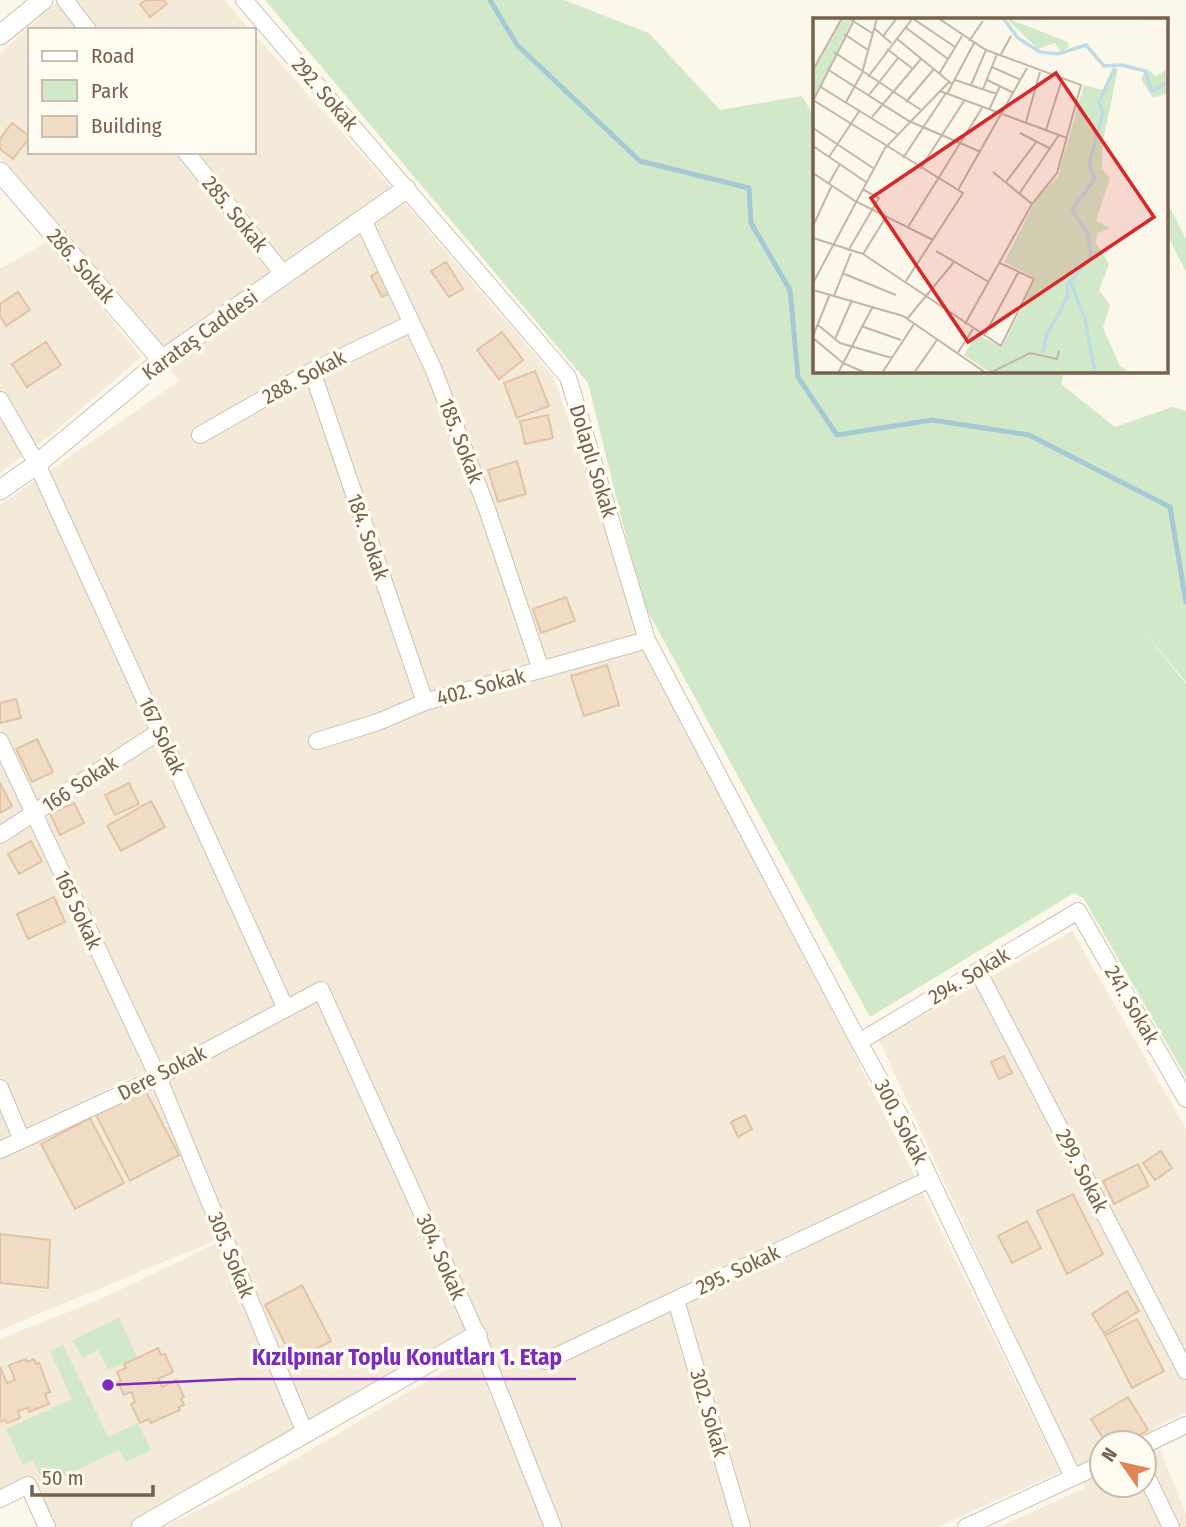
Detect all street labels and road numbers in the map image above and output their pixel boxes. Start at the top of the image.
street label: 292. Sokak [286,52,364,136]
street label: 285. Sokak [197,171,273,257]
street label: 286. Sokak [41,223,121,309]
street label: Karataş Caddesi [137,284,263,386]
street label: 288. Sokak [258,344,350,410]
street label: 185. Sokak [433,395,489,487]
street label: Dolaplı Sokak [563,401,623,521]
street label: 184. Sokak [341,491,395,584]
street label: 402. Sokak [434,663,528,711]
street label: 167 Sokak [133,693,191,779]
street label: 166 Sokak [37,750,123,818]
street label: 165 Sokak [48,866,108,954]
street label: 294. Sokak [924,942,1014,1010]
street label: 241. Sokak [1099,961,1165,1049]
street label: Dere Sokak [113,1040,211,1106]
street label: 300. Sokak [869,1075,934,1169]
street label: 299. Sokak [1050,1125,1114,1217]
street label: 305. Sokak [202,1208,260,1302]
street label: 304. Sokak [411,1210,471,1304]
street label: 295. Sokak [692,1239,784,1301]
street label: 302. Sokak [684,1366,734,1460]

